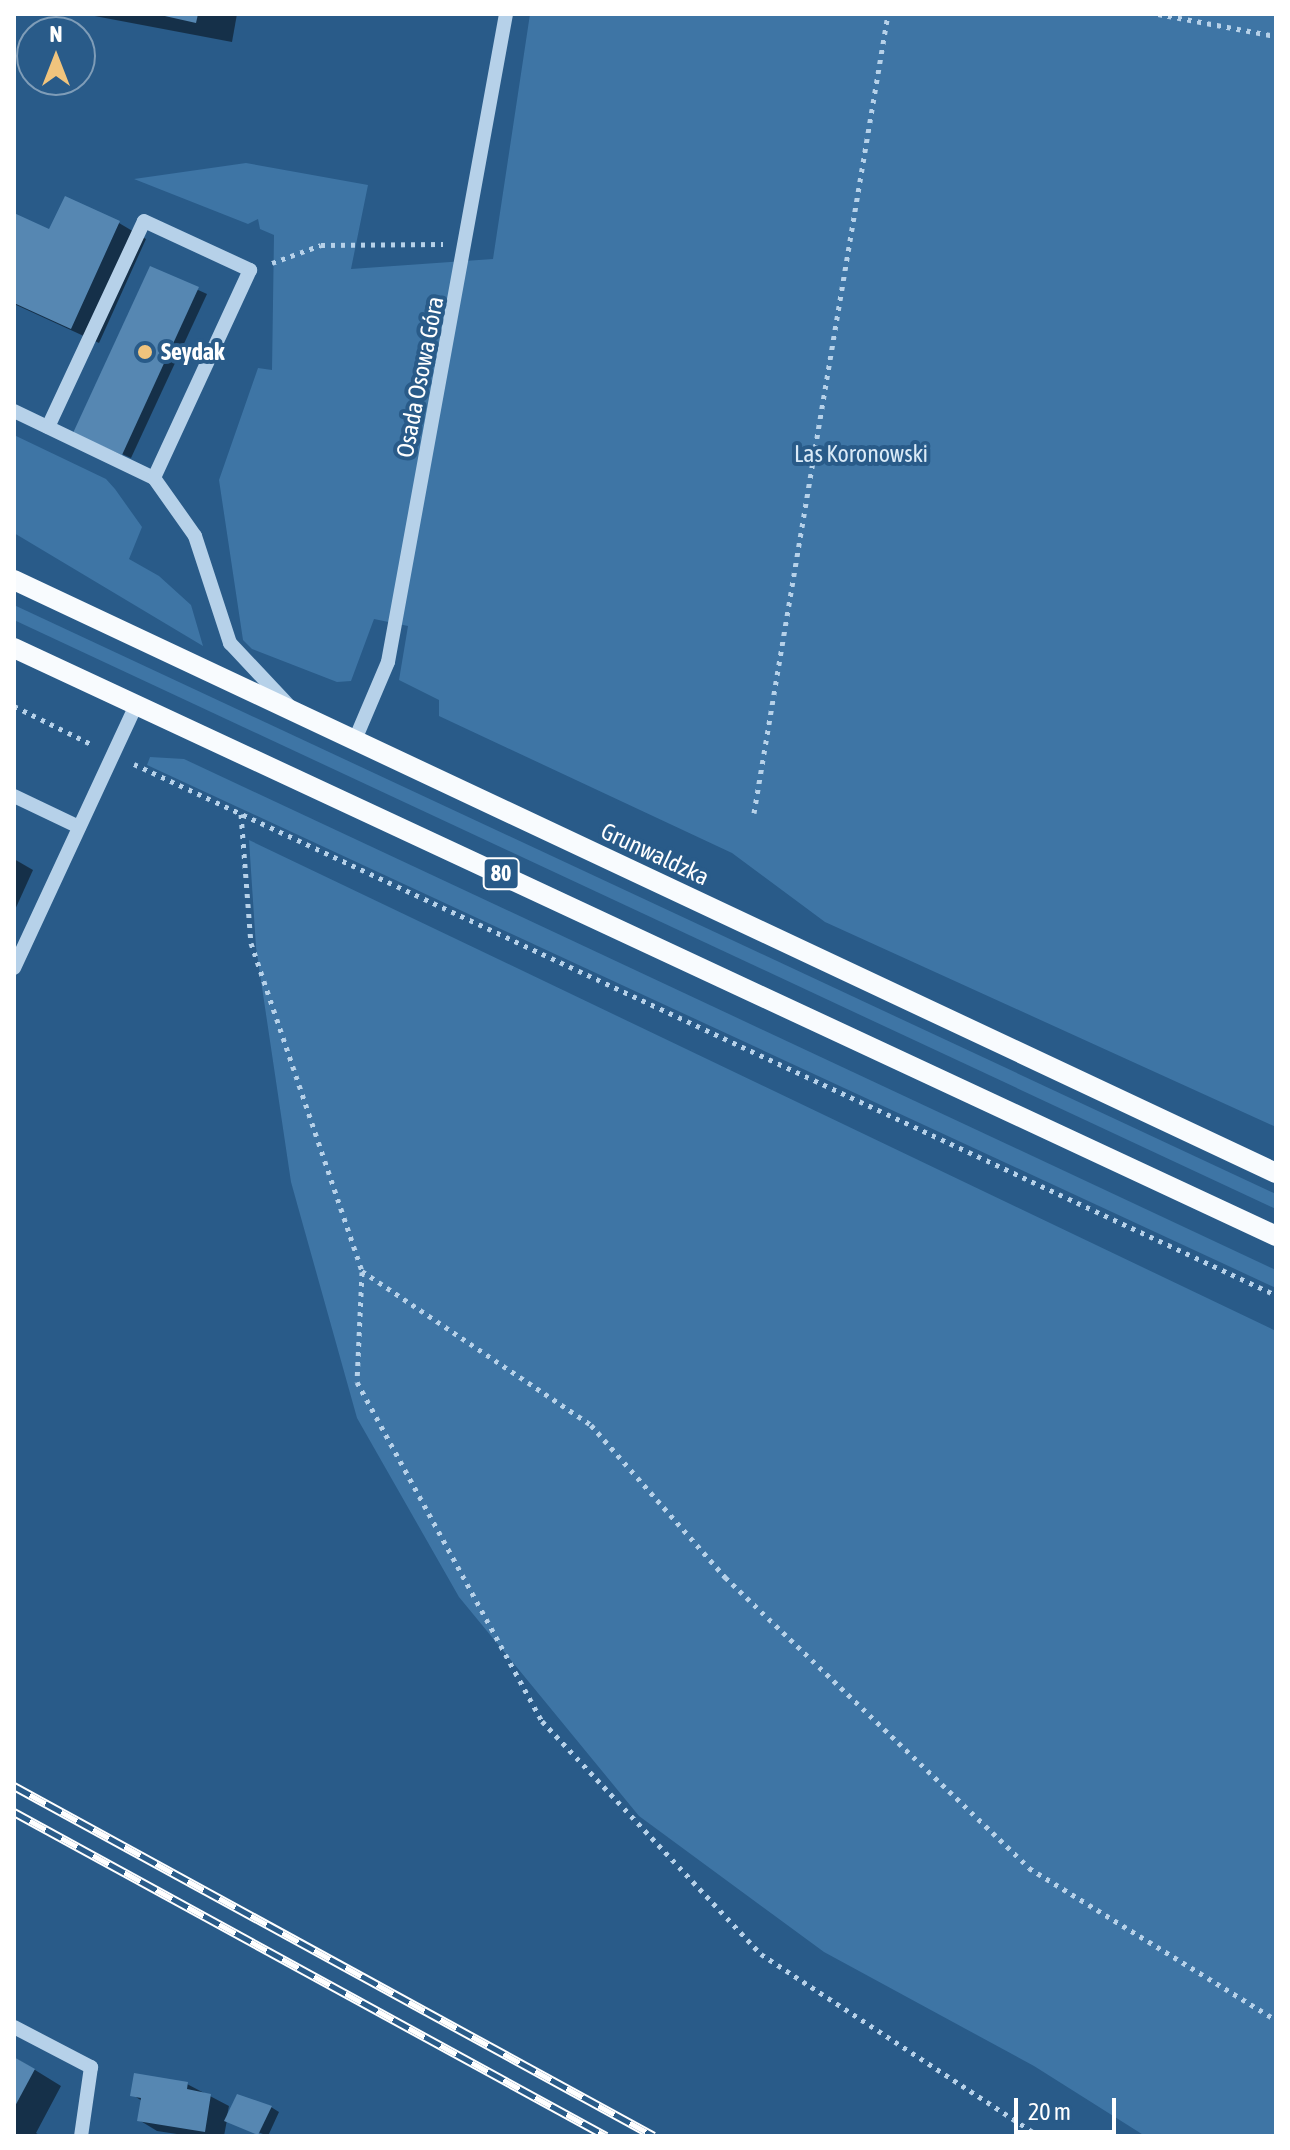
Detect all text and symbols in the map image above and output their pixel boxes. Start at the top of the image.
north arrow [16,16,96,96]
text: N [50,21,62,47]
street label: Osada Osowa Góra [390,294,450,460]
place label: Seydak [161,338,224,366]
marker: Seydak [136,343,154,361]
park label: Las Koronowski [794,440,928,468]
street label: Grunwaldzka [596,816,714,892]
road number: 80 [481,856,521,892]
scale bar [1018,2082,1120,2132]
text: 20 m [1028,2098,1071,2125]

